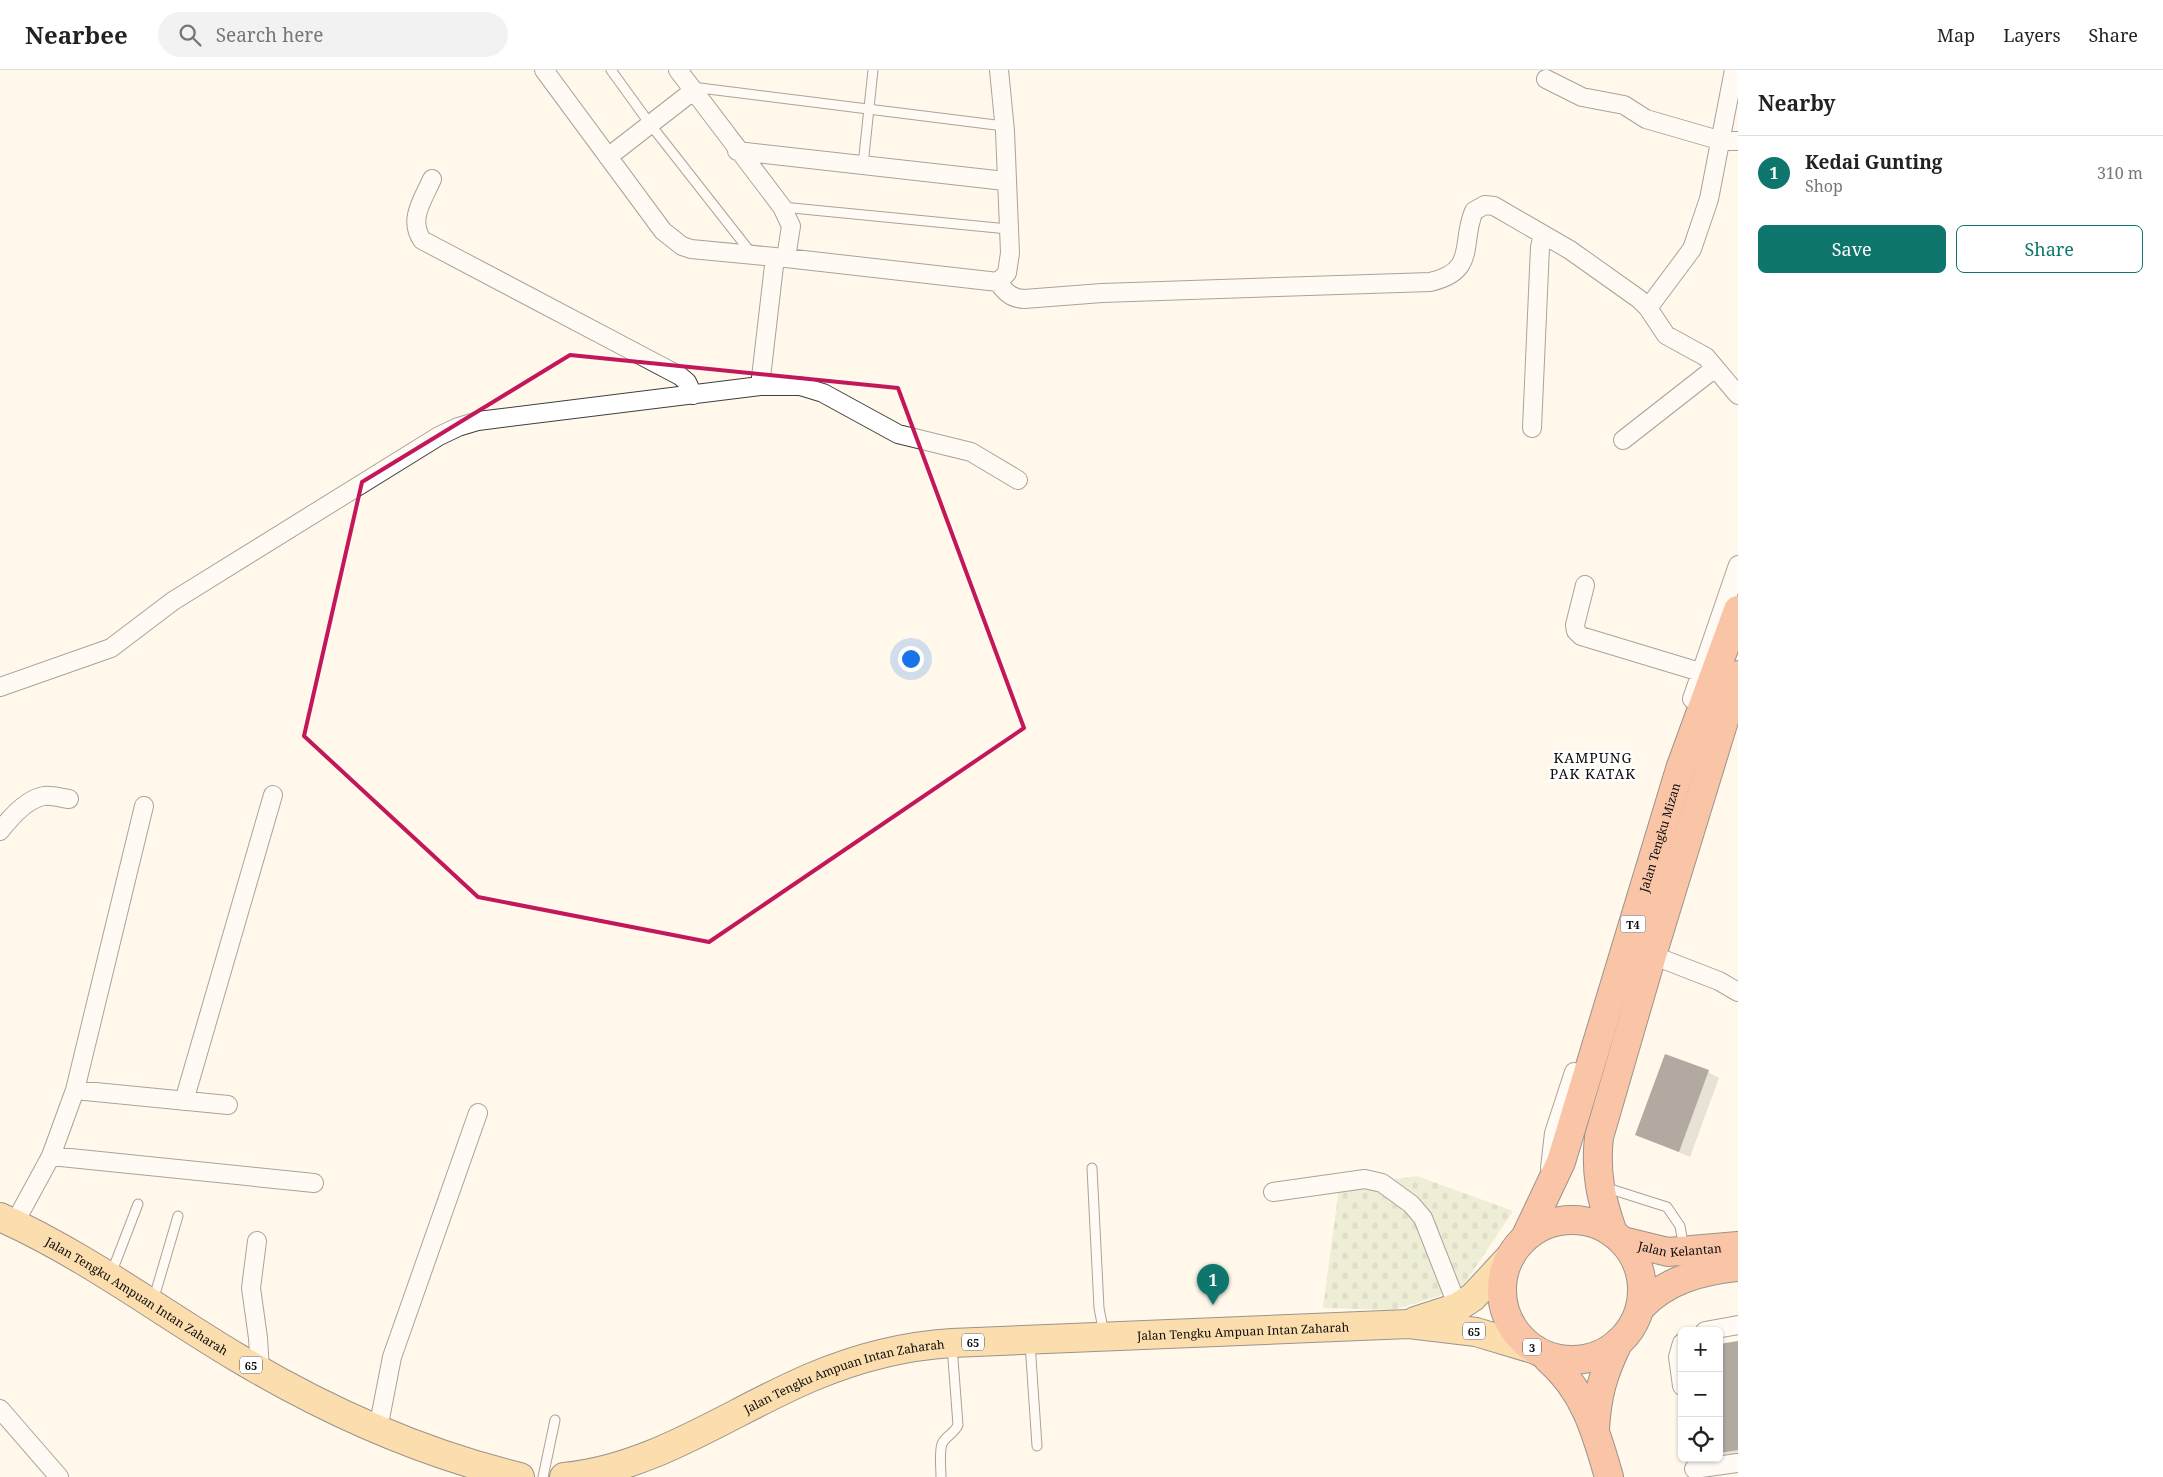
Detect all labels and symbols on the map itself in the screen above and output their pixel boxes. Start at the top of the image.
your location [898,646,924,672]
district label: KAMPUNG PAK KATAK [1550,748,1636,783]
street label: Jalan Tengku Mizan [1634,780,1684,895]
road number: T4 [1620,916,1646,932]
street label: Jalan Tengku Ampuan Intan Zaharah [42,1232,232,1359]
street label: Jalan Kelantan [1636,1236,1722,1261]
pin: 1 [1197,1264,1229,1305]
street label: Jalan Tengku Ampuan Intan Zaharah [1136,1318,1350,1344]
road number: 65 [1463,1322,1485,1340]
road number: 65 [962,1334,984,1350]
street label: Jalan Tengku Ampuan Intan Zaharah [740,1335,946,1418]
road number: 3 [1523,1338,1541,1356]
road number: 65 [240,1356,262,1374]

